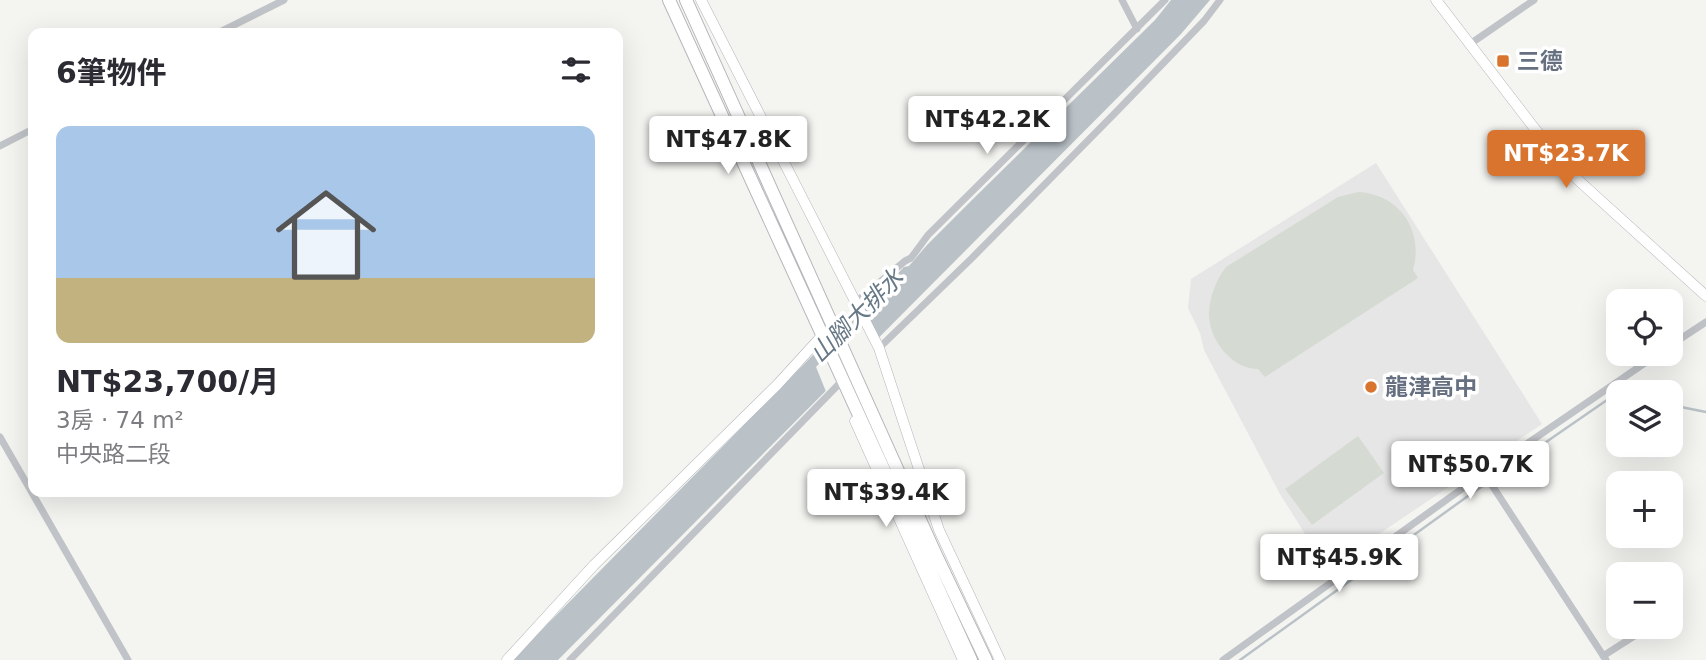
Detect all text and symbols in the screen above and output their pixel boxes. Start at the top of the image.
place label: 三德 [1517,48,1563,74]
icon: filters [557,51,595,89]
marker: 三德 [1495,53,1511,69]
text: 6筆物件 [56,55,167,90]
pin: NT$42.2K [915,96,1059,156]
text: NT$42.2K [924,106,1050,132]
pin: NT$47.8K [656,116,800,176]
text: NT$47.8K [665,126,791,152]
pin: NT$23.7K [1494,130,1638,190]
text: NT$23.7K [1503,140,1629,166]
icon: home [263,172,389,298]
water label: 山腳大排水 [805,263,910,368]
map controls [1606,289,1683,639]
button: locate [1606,289,1683,366]
text: NT$23,700/月 [56,364,279,399]
place label: 龍津高中 [1385,374,1477,400]
marker: 龍津高中 [1363,379,1379,395]
button: layers [1606,380,1683,457]
text: 3房 · 74 m² [56,407,184,433]
text: 中央路二段 [56,441,171,467]
pin: NT$50.7K [1398,442,1542,501]
text: NT$50.7K [1407,451,1533,477]
pin: NT$39.4K [814,470,958,529]
button: + [1606,471,1683,548]
text: NT$39.4K [823,479,949,505]
pin: NT$45.9K [1267,534,1411,594]
text: NT$45.9K [1276,544,1402,570]
button: − [1606,562,1683,639]

